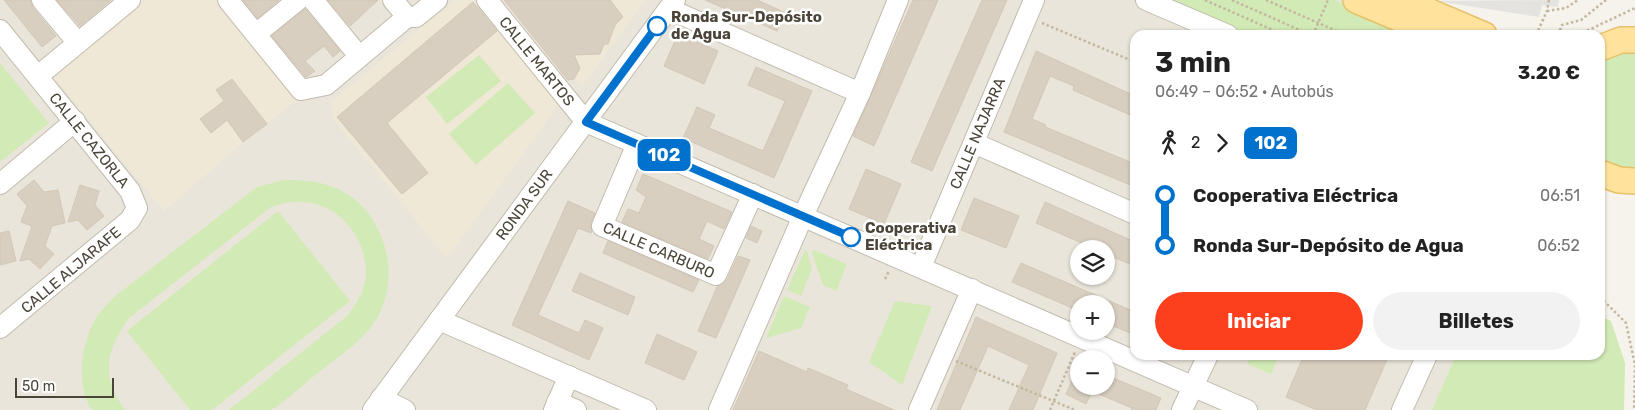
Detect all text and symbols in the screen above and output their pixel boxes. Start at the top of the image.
place label: Ronda Sur-Depósito de Agua [671,8,822,43]
street label: CALLE MARTOS [495,13,578,109]
marker: Ronda Sur-Depósito de Agua [647,16,667,36]
text: 3 min [1155,46,1231,79]
text: 3.20 € [1518,61,1580,84]
street label: CALLE NAJARRA [946,75,1009,192]
text: 06:49 – 06:52 · Autobús [1155,82,1334,101]
street label: CALLE CAZORLA [45,89,133,192]
icon: walk [1155,129,1183,157]
icon: forward [1208,129,1236,157]
text: 102 [1254,132,1287,154]
text: 2 [1191,133,1200,152]
line badge: 102 [635,139,693,171]
text: 102 [648,144,680,166]
street label: RONDA SUR [492,166,556,244]
text: Cooperativa Eléctrica [1193,184,1398,207]
text: 06:51 [1540,186,1580,205]
street label: CALLE CARBURO [600,218,717,282]
place label: Cooperativa Eléctrica [865,219,957,254]
street label: CALLE ALJARAFE [17,223,125,317]
marker: Cooperativa Eléctrica [841,227,861,247]
text: Ronda Sur-Depósito de Agua [1193,234,1464,257]
text: 06:52 [1537,236,1580,255]
map controls [1070,240,1115,395]
button: layers [1070,240,1115,285]
button: Iniciar [1155,292,1363,350]
button: Billetes [1373,292,1580,350]
button: + [1070,295,1115,340]
button: − [1070,350,1115,395]
scale bar [15,375,114,398]
text: 50 m [22,378,55,395]

